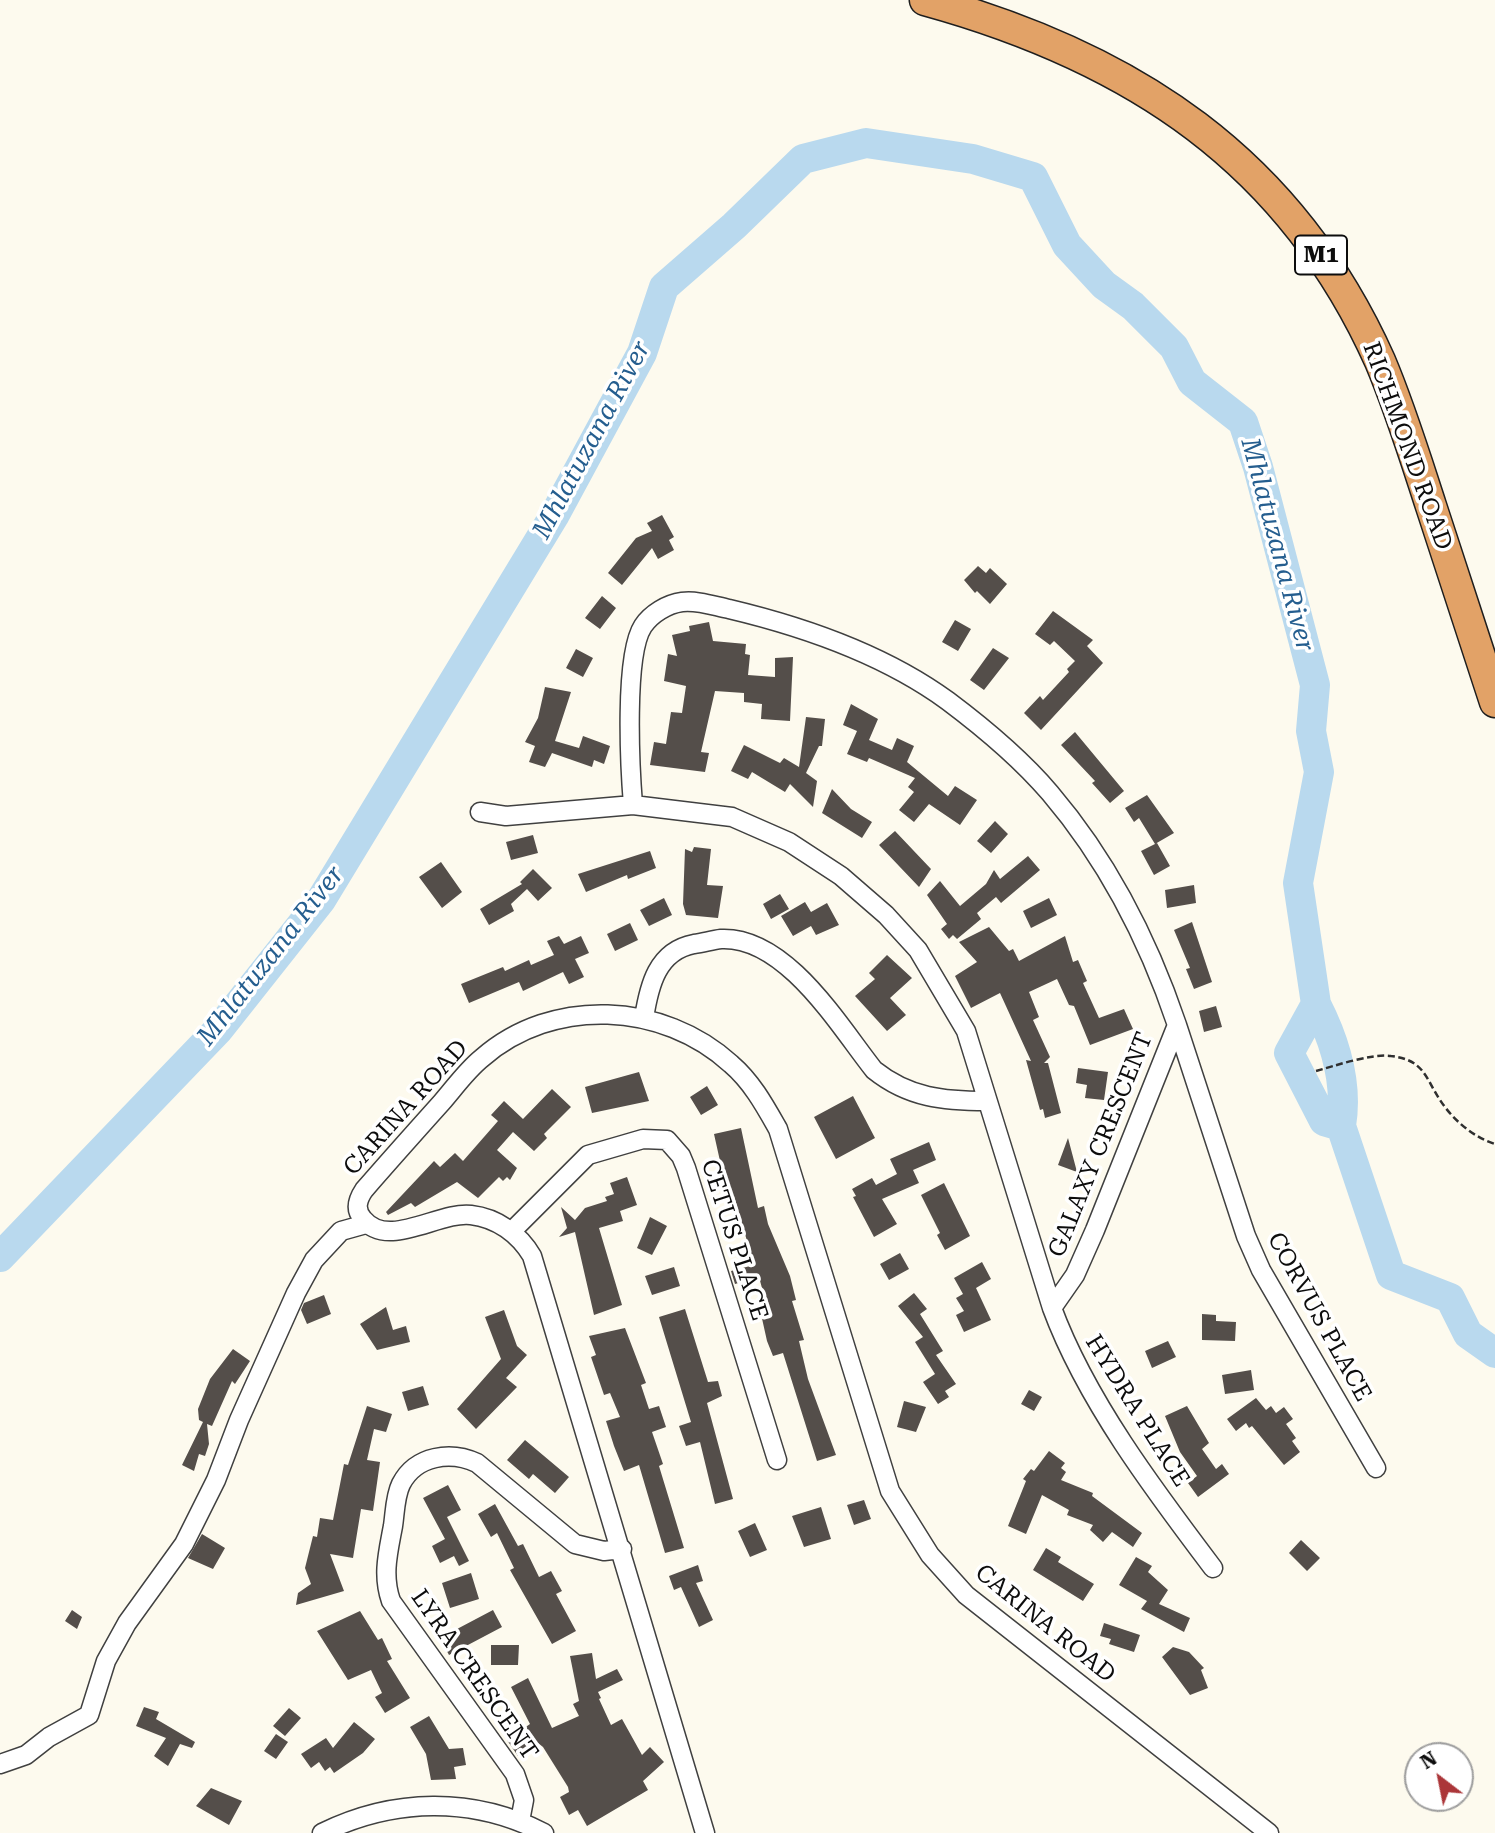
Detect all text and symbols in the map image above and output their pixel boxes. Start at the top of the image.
road number: M1 [1295,236,1347,274]
water label: Mhlatuzana River [527,336,657,544]
street label: RICHMOND ROAD [1356,338,1458,554]
water label: Mhlatuzana River [1234,435,1320,655]
water label: Mhlatuzana River [191,860,351,1052]
street label: GALAXY CRESCENT [1043,1028,1159,1262]
street label: CARINA ROAD [338,1034,474,1182]
street label: CETUS PLACE [694,1156,774,1324]
street label: CORVUS PLACE [1261,1228,1377,1406]
street label: HYDRA PLACE [1079,1330,1195,1492]
street label: CARINA ROAD [969,1559,1121,1689]
street label: LYRA CRESCENT [404,1584,544,1766]
north arrow [1404,1742,1474,1812]
text: N [1416,1747,1441,1774]

